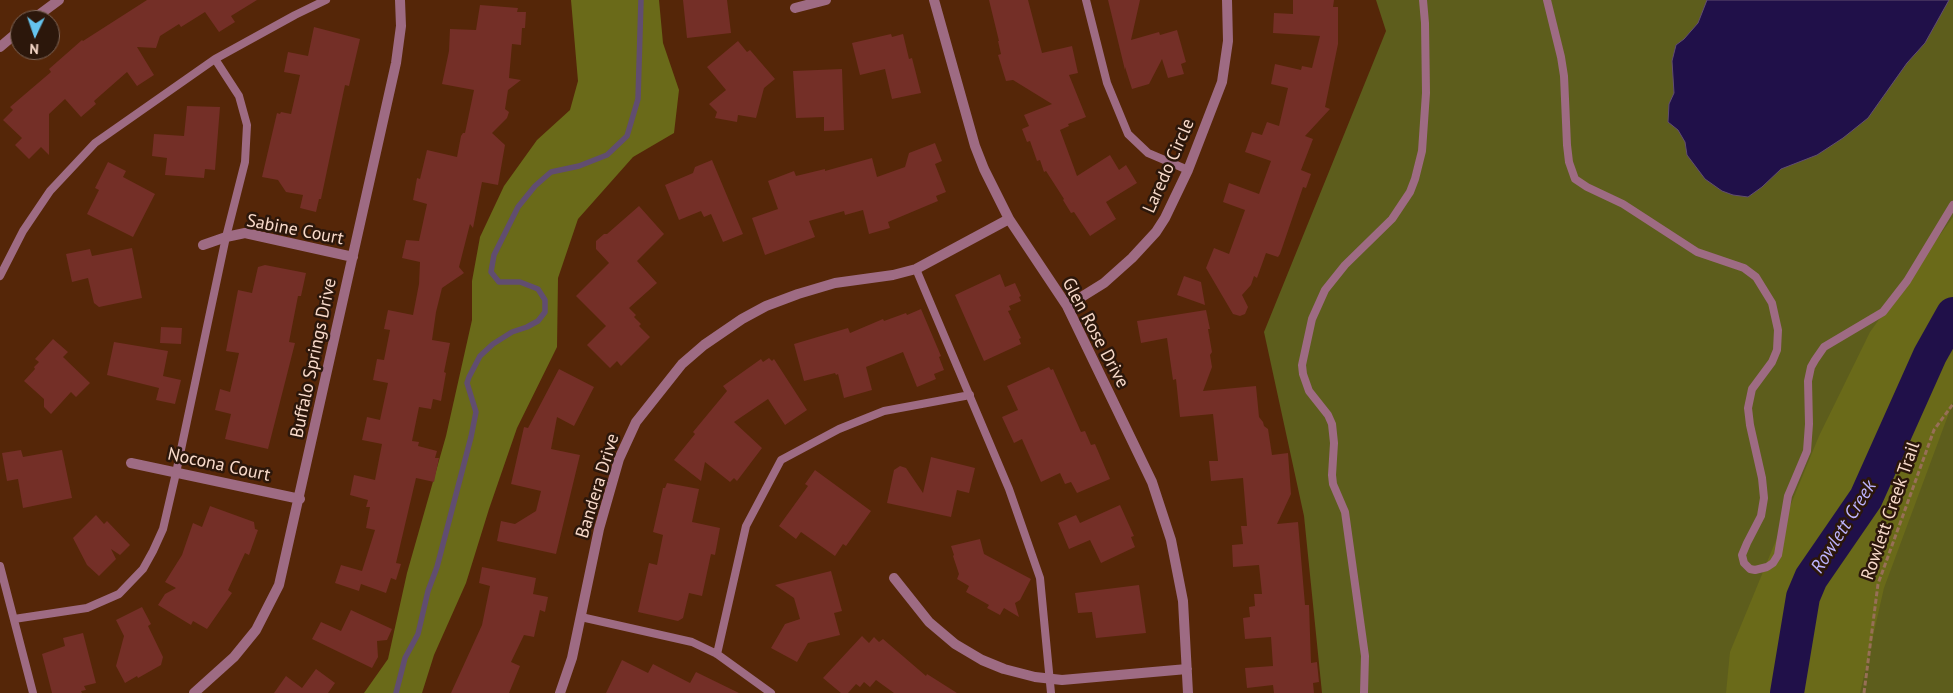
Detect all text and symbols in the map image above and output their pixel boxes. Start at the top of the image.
north arrow [10,10,60,60]
text: N [29,40,39,58]
street label: Laredo Circle [1139,115,1199,217]
street label: Sabine Court [245,210,345,250]
street label: Glen Rose Drive [1057,274,1133,392]
street label: Buffalo Springs Drive [287,276,341,440]
street label: Bandera Drive [572,431,624,541]
street label: Rowlett Creek Trail [1857,439,1925,583]
street label: Nocona Court [166,444,272,486]
water label: Rowlett Creek [1806,476,1882,578]

